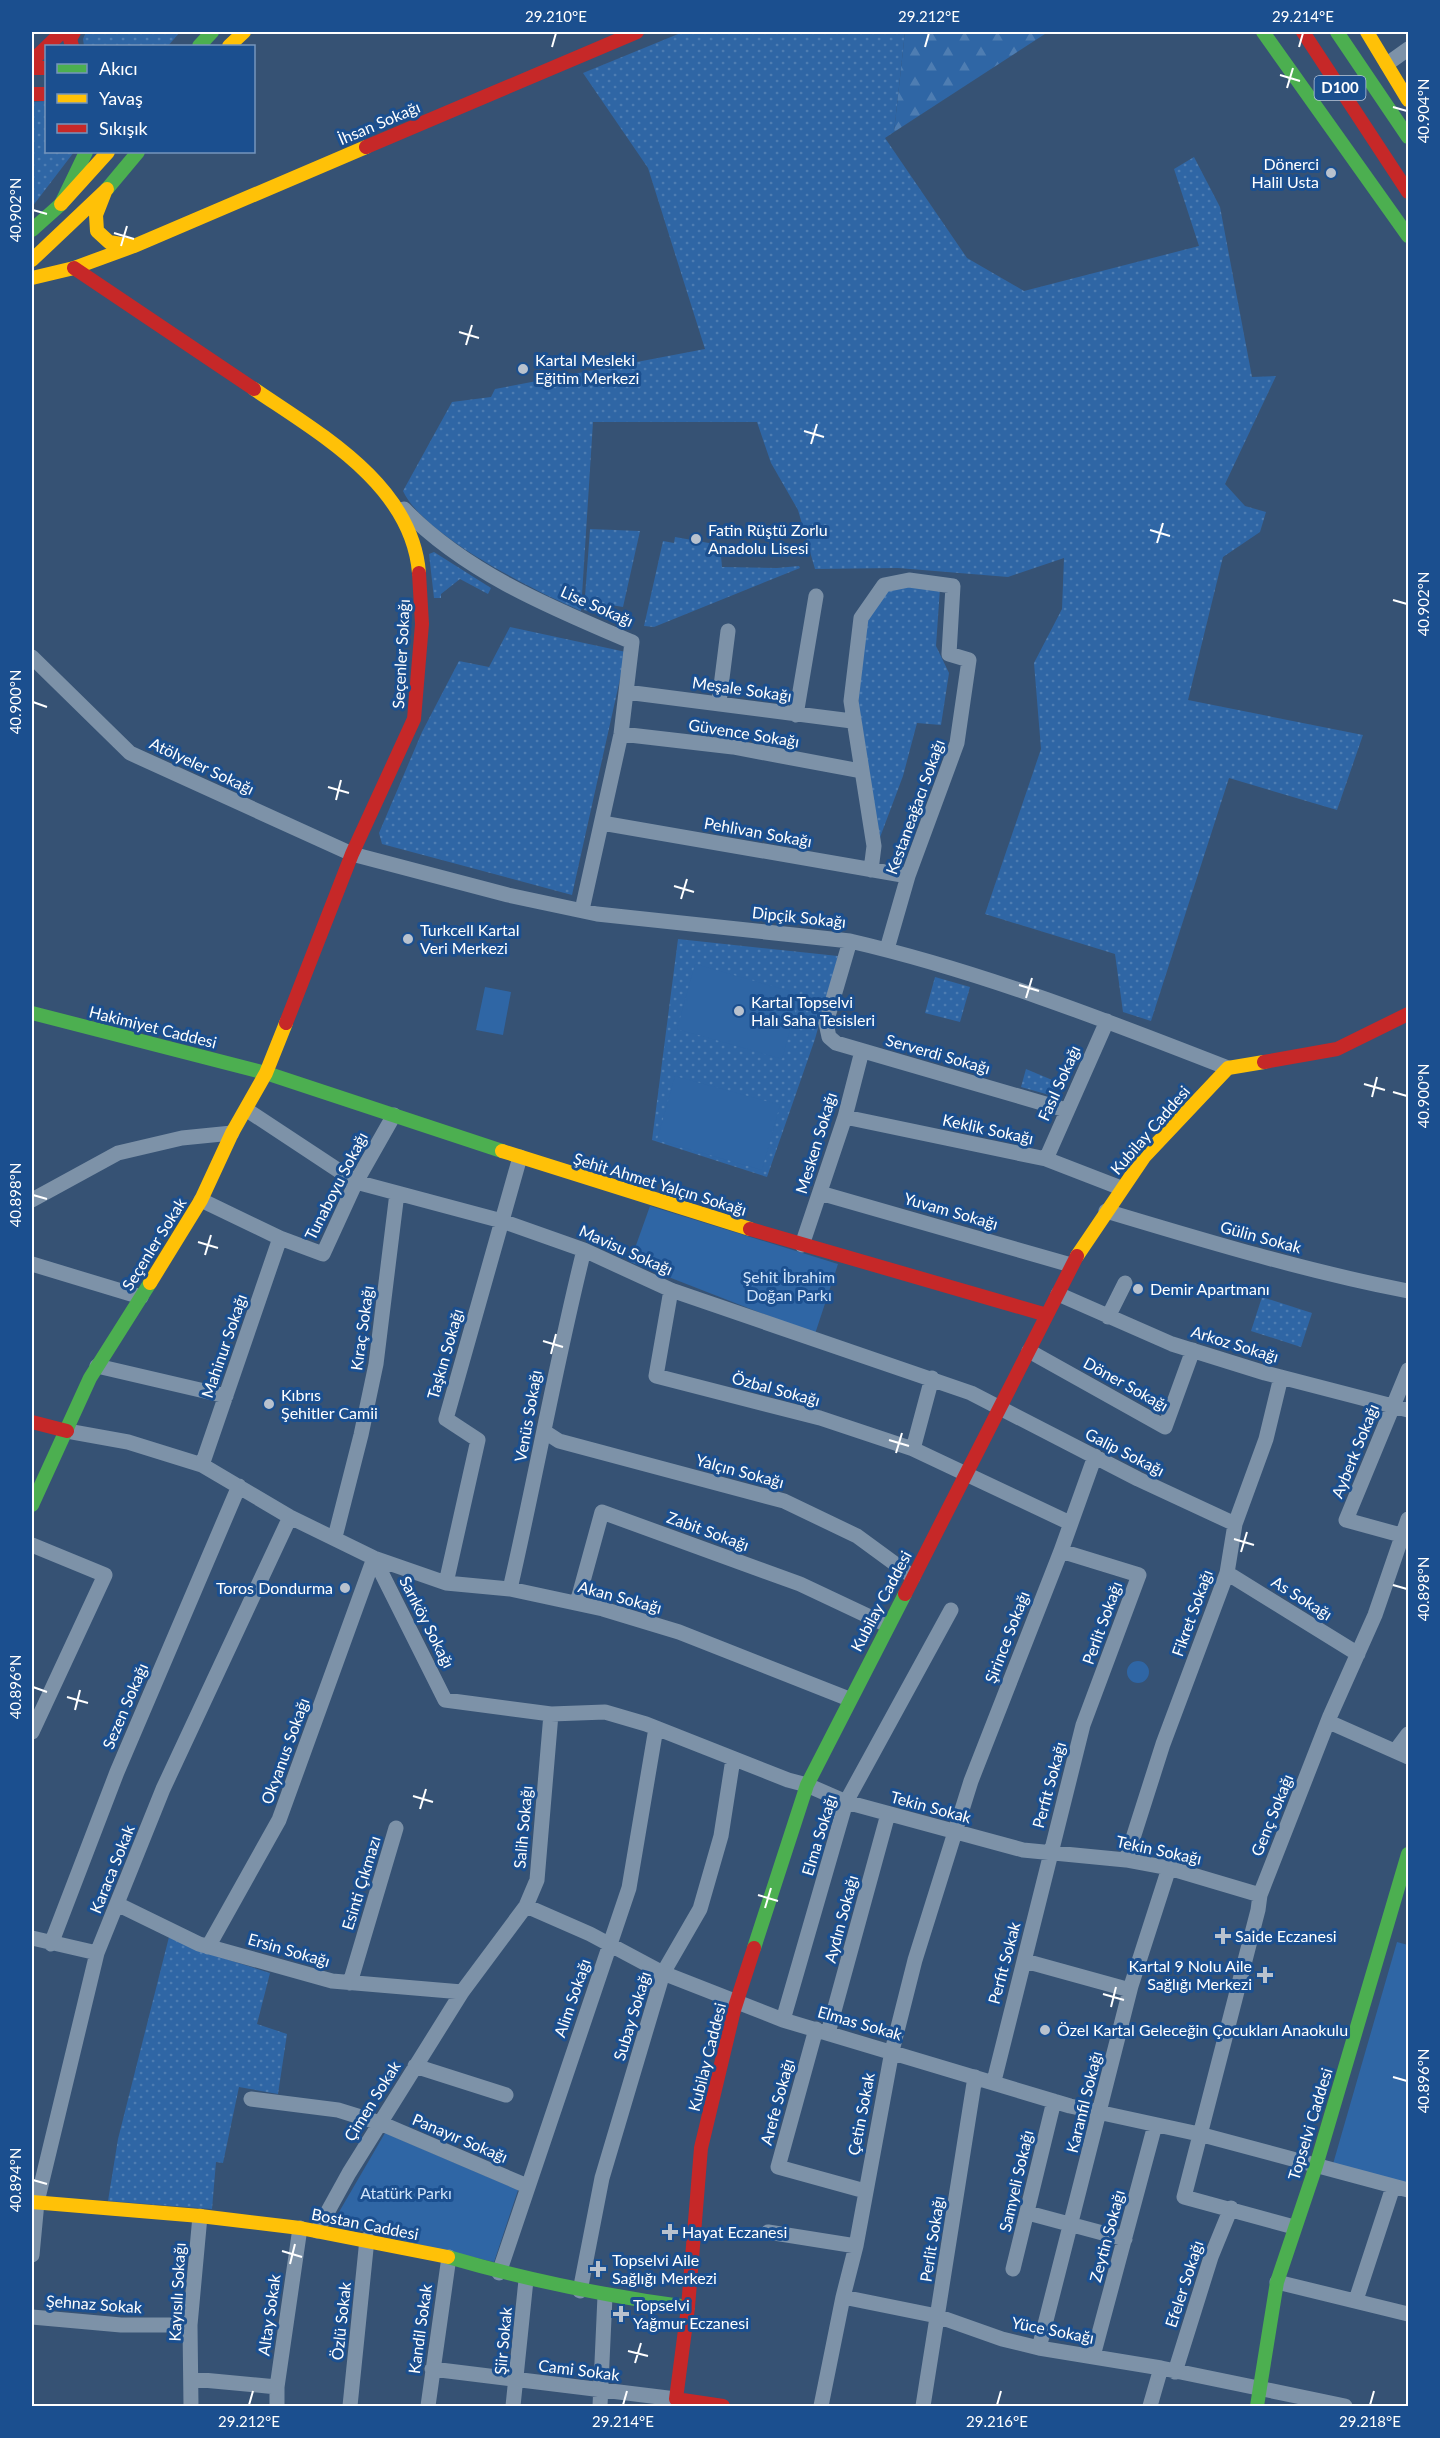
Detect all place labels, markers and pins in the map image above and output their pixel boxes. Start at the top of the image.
place label: Dönerci Halil Usta [1252,154,1319,191]
marker: Dönerci Halil Usta [1324,166,1338,180]
place label: Kartal Mesleki Eğitim Merkezi [535,350,639,387]
marker: Kartal Mesleki Eğitim Merkezi [516,362,530,376]
place label: Fatin Rüştü Zorlu Anadolu Lisesi [708,520,828,557]
marker: Fatin Rüştü Zorlu Anadolu Lisesi [689,532,703,546]
place label: Turkcell Kartal Veri Merkezi [420,920,520,957]
marker: Turkcell Kartal Veri Merkezi [401,932,415,946]
place label: Kartal Topselvi Halı Saha Tesisleri [751,992,875,1029]
marker: Kartal Topselvi Halı Saha Tesisleri [732,1004,746,1018]
place label: Demir Apartmanı [1150,1279,1270,1298]
marker: Demir Apartmanı [1131,1282,1145,1296]
place label: Kıbrıs Şehitler Camii [281,1385,378,1422]
marker: Kıbrıs Şehitler Camii [262,1397,276,1411]
place label: Toros Dondurma [216,1578,333,1597]
marker: Toros Dondurma [338,1581,352,1595]
place label: Saide Eczanesi [1235,1926,1337,1945]
marker: Saide Eczanesi [1216,1929,1230,1943]
place label: Kartal 9 Nolu Aile Sağlığı Merkezi [1129,1956,1252,1993]
marker: Kartal 9 Nolu Aile Sağlığı Merkezi [1256,1966,1274,1984]
place label: Özel Kartal Geleceğin Çocukları Anaokulu [1057,2020,1348,2039]
marker: Özel Kartal Geleceğin Çocukları Anaokulu [1038,2023,1052,2037]
place label: Hayat Eczanesi [682,2222,787,2241]
marker: Hayat Eczanesi [663,2225,677,2239]
place label: Topselvi Aile Sağlığı Merkezi [612,2250,717,2287]
marker: Topselvi Aile Sağlığı Merkezi [589,2260,607,2278]
place label: Topselvi Yağmur Eczanesi [633,2295,749,2332]
marker: Topselvi Yağmur Eczanesi [614,2307,628,2321]

